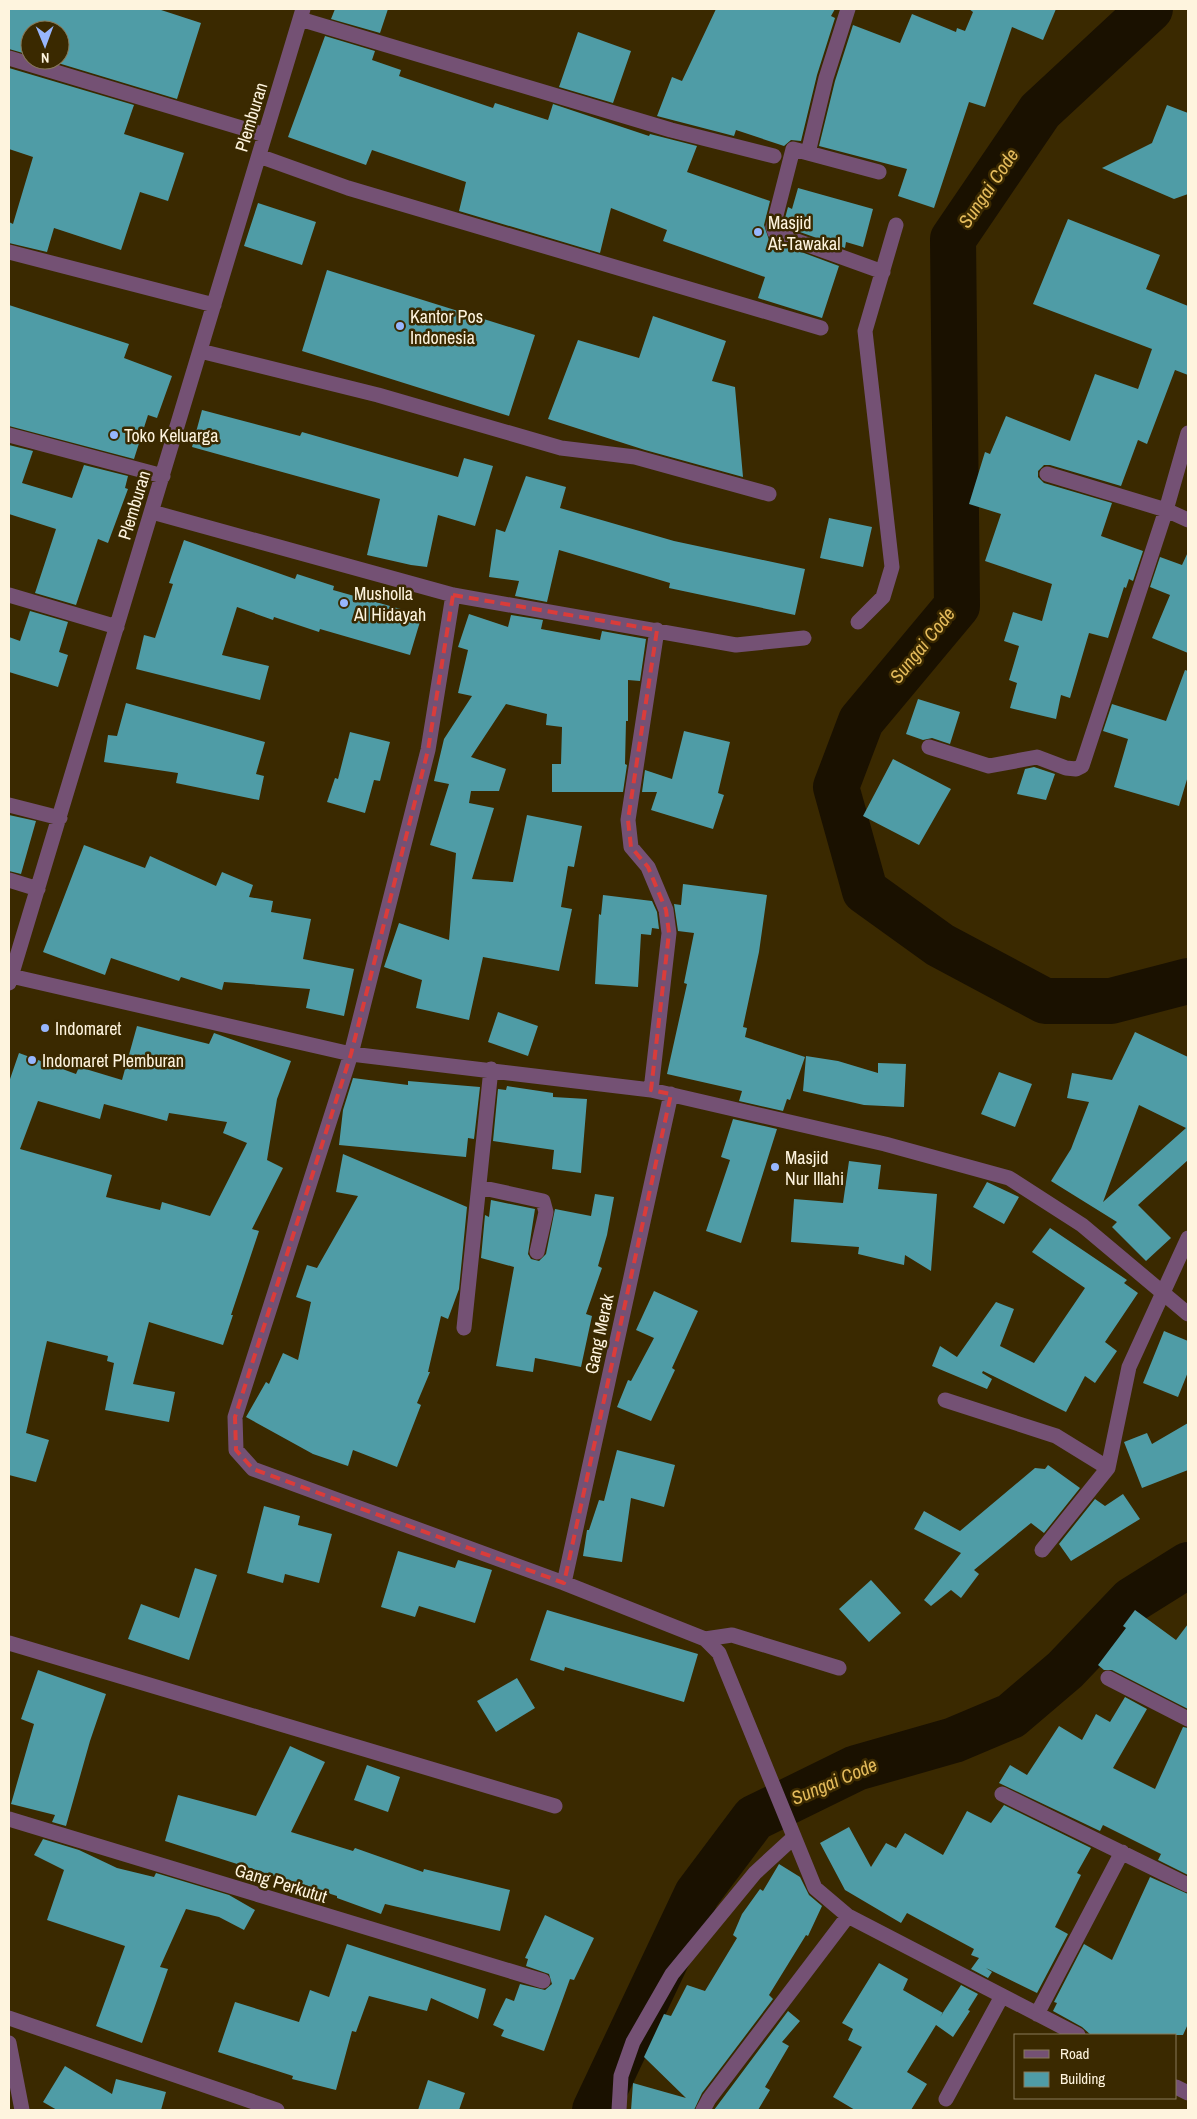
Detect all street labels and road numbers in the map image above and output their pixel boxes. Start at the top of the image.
street label: Plemburan [229,79,273,155]
street label: Plemburan [112,467,156,543]
street label: Gang Merak [578,1291,620,1376]
street label: Gang Perkutut [232,1857,330,1909]

